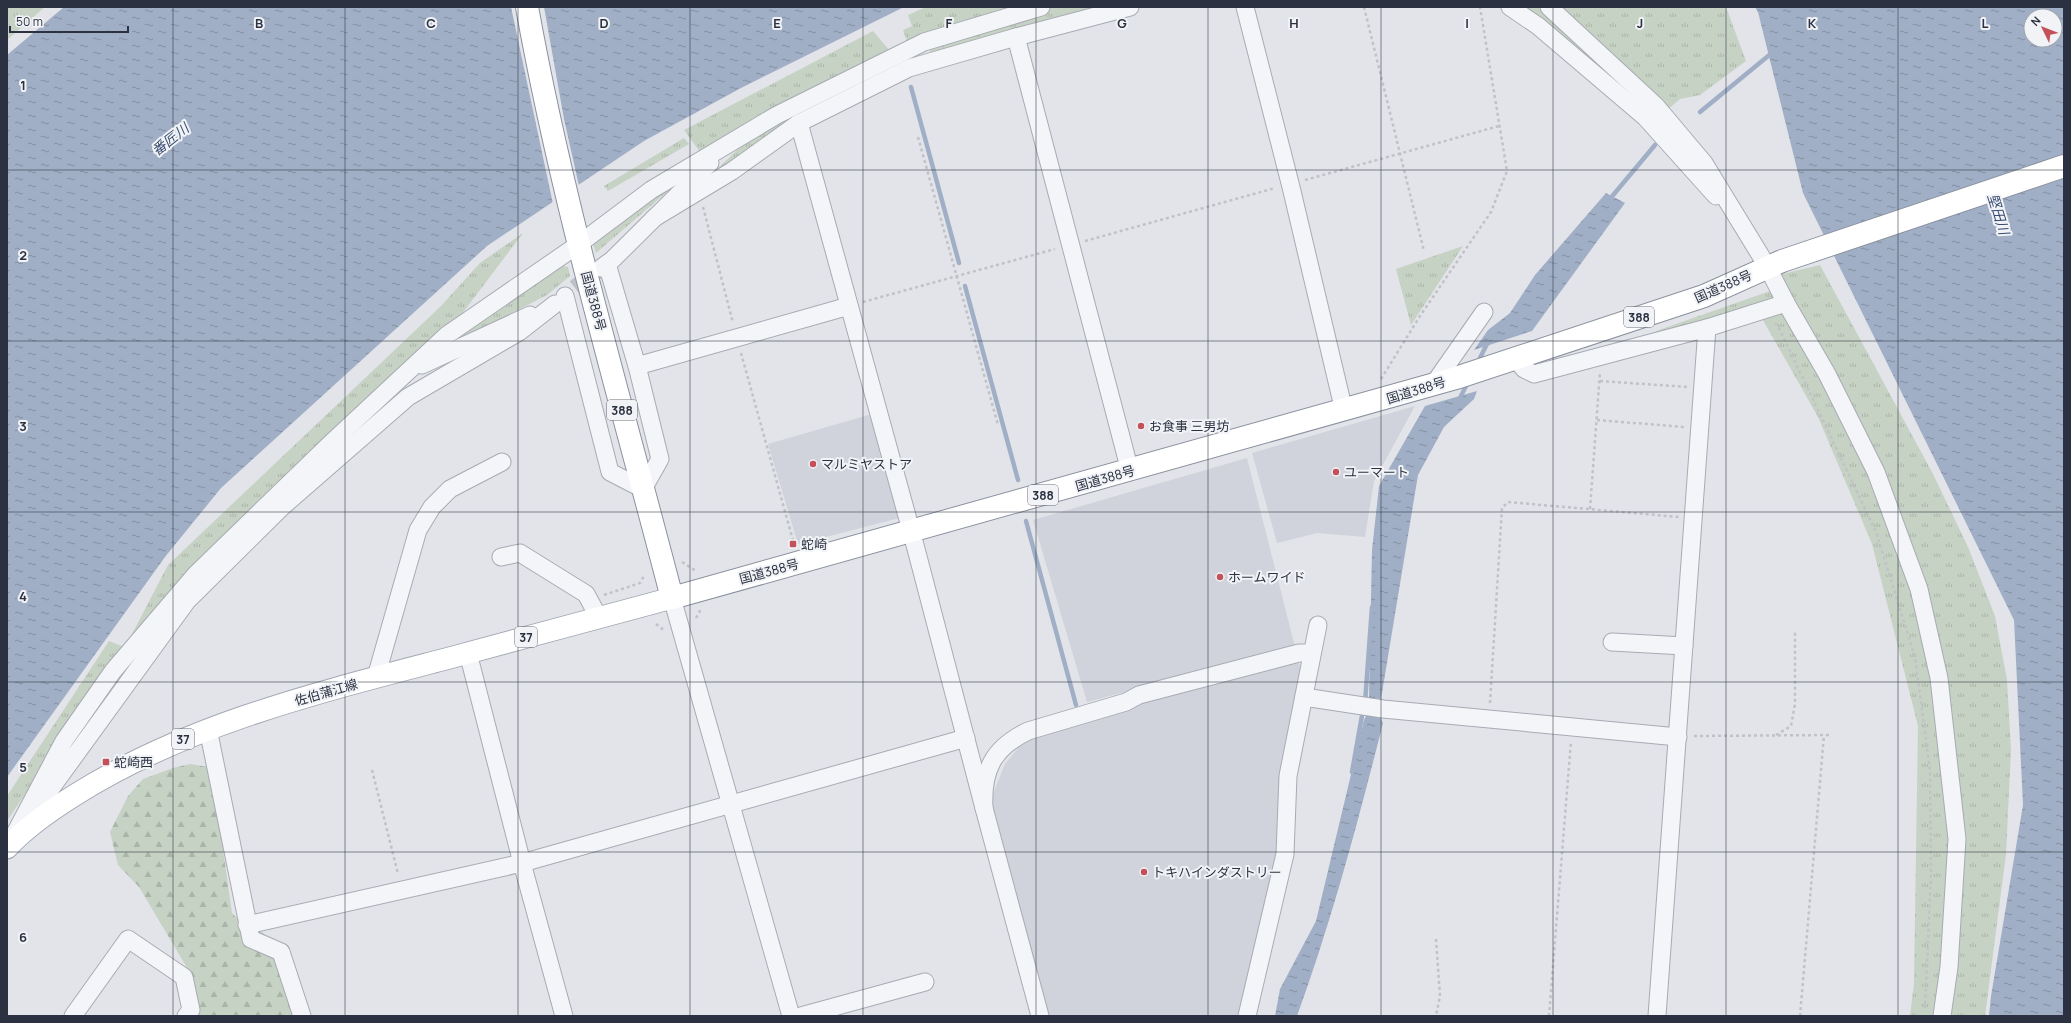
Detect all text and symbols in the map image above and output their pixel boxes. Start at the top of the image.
scale bar [10,8,128,34]
north arrow [2023,8,2063,48]
text: 50 m [16,13,43,30]
text: N [2027,13,2044,29]
text: B [255,14,263,32]
text: C [426,14,436,32]
text: D [599,14,609,32]
text: E [773,14,781,32]
text: F [946,14,953,32]
text: G [1117,14,1127,32]
text: H [1289,14,1299,32]
text: I [1465,14,1469,32]
text: J [1637,14,1643,32]
text: K [1808,14,1817,32]
text: L [1982,14,1989,32]
text: 1 [20,76,26,94]
water label: 番匠川 [148,117,194,159]
water label: 堅田川 [1984,191,2015,239]
text: 2 [19,246,27,264]
street label: 国道388号 [1691,265,1755,307]
street label: 国道388号 [577,269,611,333]
road number: 388 [1624,307,1654,327]
street label: 国道388号 [1384,372,1448,408]
road number: 388 [607,400,637,420]
text: 3 [19,417,27,435]
place label: お食事 三男坊 [1149,417,1230,435]
marker: お食事 三男坊 [1136,421,1146,431]
place label: マルミヤストア [821,455,912,473]
marker: マルミヤストア [808,459,818,469]
street label: 国道388号 [1073,461,1137,495]
place label: ユーマート [1344,463,1409,481]
marker: ユーマート [1331,467,1341,477]
road number: 388 [1028,485,1058,505]
place label: 蛇崎 [801,535,827,553]
marker: 蛇崎 [788,539,798,549]
street label: 国道388号 [737,554,801,588]
place label: ホームワイド [1228,568,1306,586]
marker: ホームワイド [1215,572,1225,582]
text: 4 [19,587,27,605]
road number: 37 [515,627,537,647]
street label: 佐伯蒲江線 [292,674,360,710]
road number: 37 [172,729,194,749]
place label: 蛇崎西 [114,753,153,771]
marker: 蛇崎西 [101,757,111,767]
text: 5 [19,758,27,776]
place label: トキハインダストリー [1152,863,1282,881]
marker: トキハインダストリー [1139,867,1149,877]
text: 6 [19,928,27,946]

